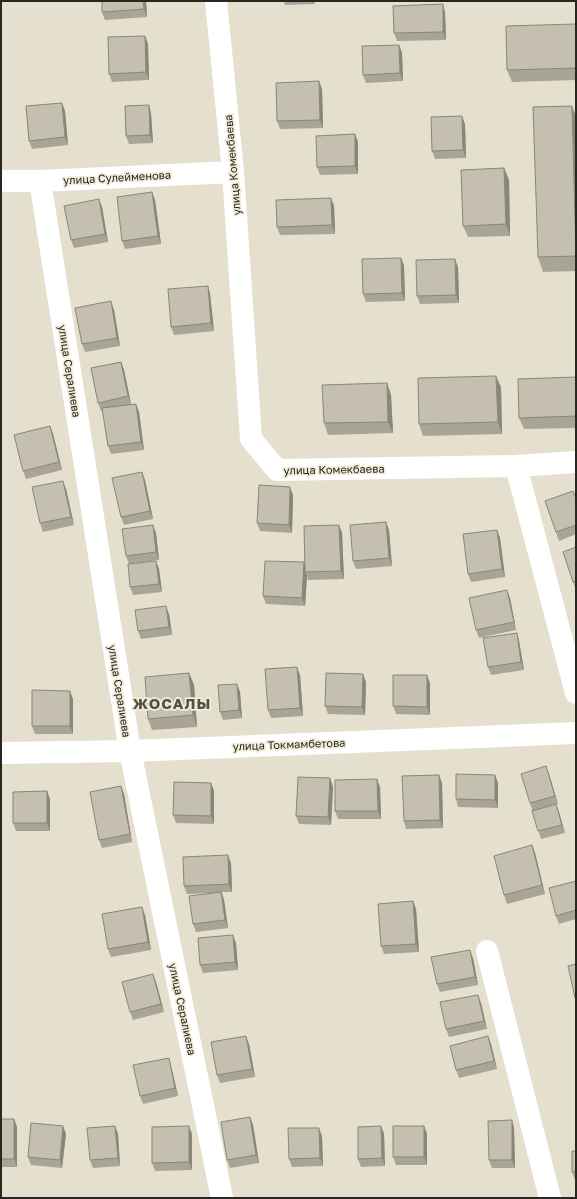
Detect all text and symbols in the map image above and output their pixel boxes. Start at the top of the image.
street label: улица Комекбаева [221,114,243,216]
street label: улица Сулейменова [63,168,171,186]
street label: улица Сералиева [56,324,84,418]
street label: улица Комекбаева [283,462,385,476]
street label: улица Сералиева [106,644,134,738]
district label: ЖОСАЛЫ [133,694,211,712]
street label: улица Токмамбетова [232,736,346,752]
street label: улица Сералиева [167,962,199,1056]

